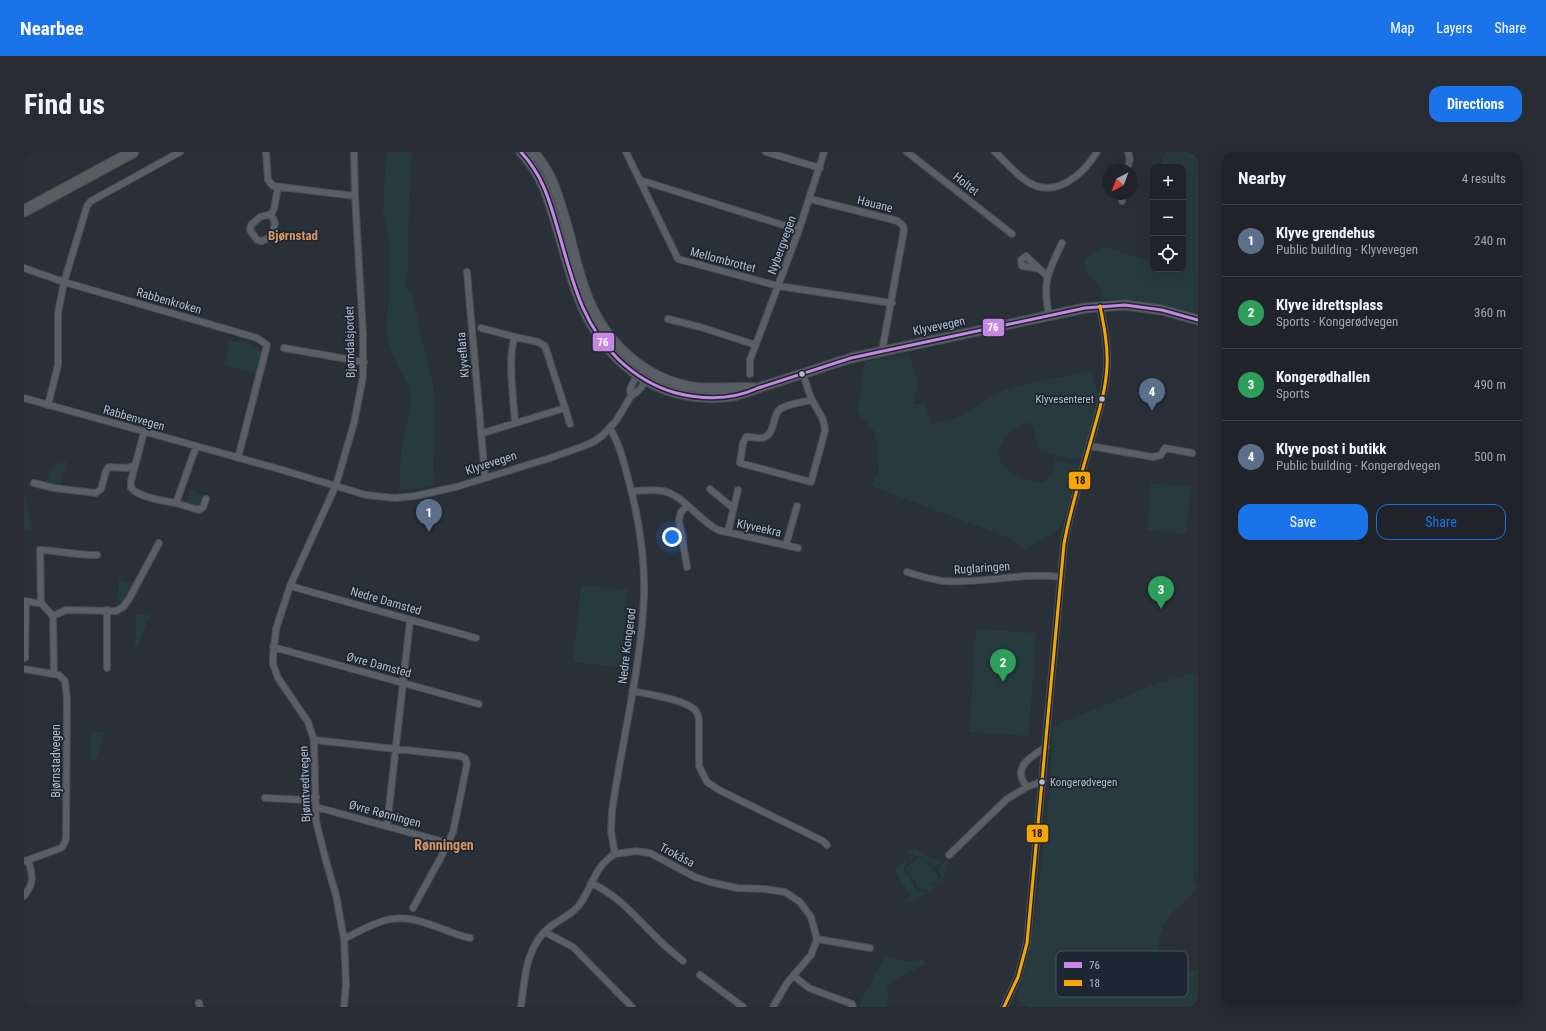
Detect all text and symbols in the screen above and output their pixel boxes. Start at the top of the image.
text: Nearbee [20,17,84,40]
text: Map [1390,20,1414,36]
text: Layers [1436,20,1473,36]
text: Share [1495,20,1526,36]
button: Directions [1429,86,1522,122]
text: Find us [24,88,105,121]
north arrow [1102,164,1138,200]
map controls [1150,164,1186,272]
button: + [1150,164,1186,200]
text: Nearby [1238,168,1286,188]
street label: Holtet [950,170,982,199]
text: 4 results [1462,171,1506,186]
street label: Hauane [856,193,895,215]
button: − [1150,200,1186,236]
street label: Nybergvegen [765,214,799,276]
text: Klyve grendehus [1276,224,1375,242]
district label: Bjørnstad [268,228,318,243]
text: 1 [1248,233,1254,248]
text: 240 m [1474,233,1506,248]
button: locate [1150,236,1186,272]
text: Public building · Klyvevegen [1276,242,1418,257]
street label: Mellombrottet [689,245,758,276]
street label: Rabbenkroken [135,285,203,317]
text: Klyve idrettsplass [1276,296,1383,314]
street label: Bjørndalsjordet [342,305,358,378]
text: 2 [1248,305,1254,320]
text: 360 m [1474,305,1506,320]
street label: Klyvevegen [912,314,967,338]
text: Sports · Kongerødvegen [1276,314,1398,329]
line badge: 76 [982,318,1005,337]
text: 76 [987,321,999,334]
street label: Klyveflata [454,331,472,379]
line badge: 76 [592,332,615,352]
text: 76 [597,336,609,349]
text: Kongerødhallen [1276,368,1370,386]
unlabelled marker [797,369,807,379]
text: 3 [1248,377,1254,392]
text: 490 m [1474,377,1506,392]
pin: 4 [1139,378,1165,411]
text: Sports [1276,386,1310,401]
place label: Klyvesenteret [1036,393,1094,406]
marker: Klyvesenteret [1097,394,1107,404]
street label: Rabbenvegen [102,403,167,434]
text: Klyve post i butikk [1276,440,1387,458]
street label: Klyvevegen [464,448,519,478]
text: 4 [1248,449,1254,464]
text: 500 m [1474,449,1506,464]
text: Public building · Kongerødvegen [1276,458,1440,473]
line badge: 18 [1068,471,1091,490]
text: 18 [1074,474,1086,487]
pin: 1 [416,499,442,532]
button: Save [1238,504,1368,540]
button: Share [1376,504,1506,540]
street label: Klyveekra [735,516,783,540]
your location [662,527,682,547]
street label: Ruglaringen [953,559,1011,577]
pin: 3 [1148,576,1174,609]
street label: Nedre Damsted [349,584,423,618]
street label: Nedre Kongerød [615,607,639,685]
pin: 2 [990,649,1016,682]
street label: Øvre Damsted [345,650,413,680]
street label: Bjørnstadvegen [49,724,63,798]
street label: Bjørntvedtvegen [297,745,313,822]
place label: Kongerødvegen [1050,776,1117,789]
marker: Kongerødvegen [1037,777,1047,787]
street label: Øvre Rønningen [347,798,423,830]
line badge: 18 [1026,824,1049,843]
text: 18 [1031,827,1043,840]
district label: Rønningen [414,837,474,853]
street label: Trokåsa [657,840,697,870]
legend [1056,951,1188,997]
text: 76 [1089,959,1100,972]
text: 18 [1089,977,1100,990]

